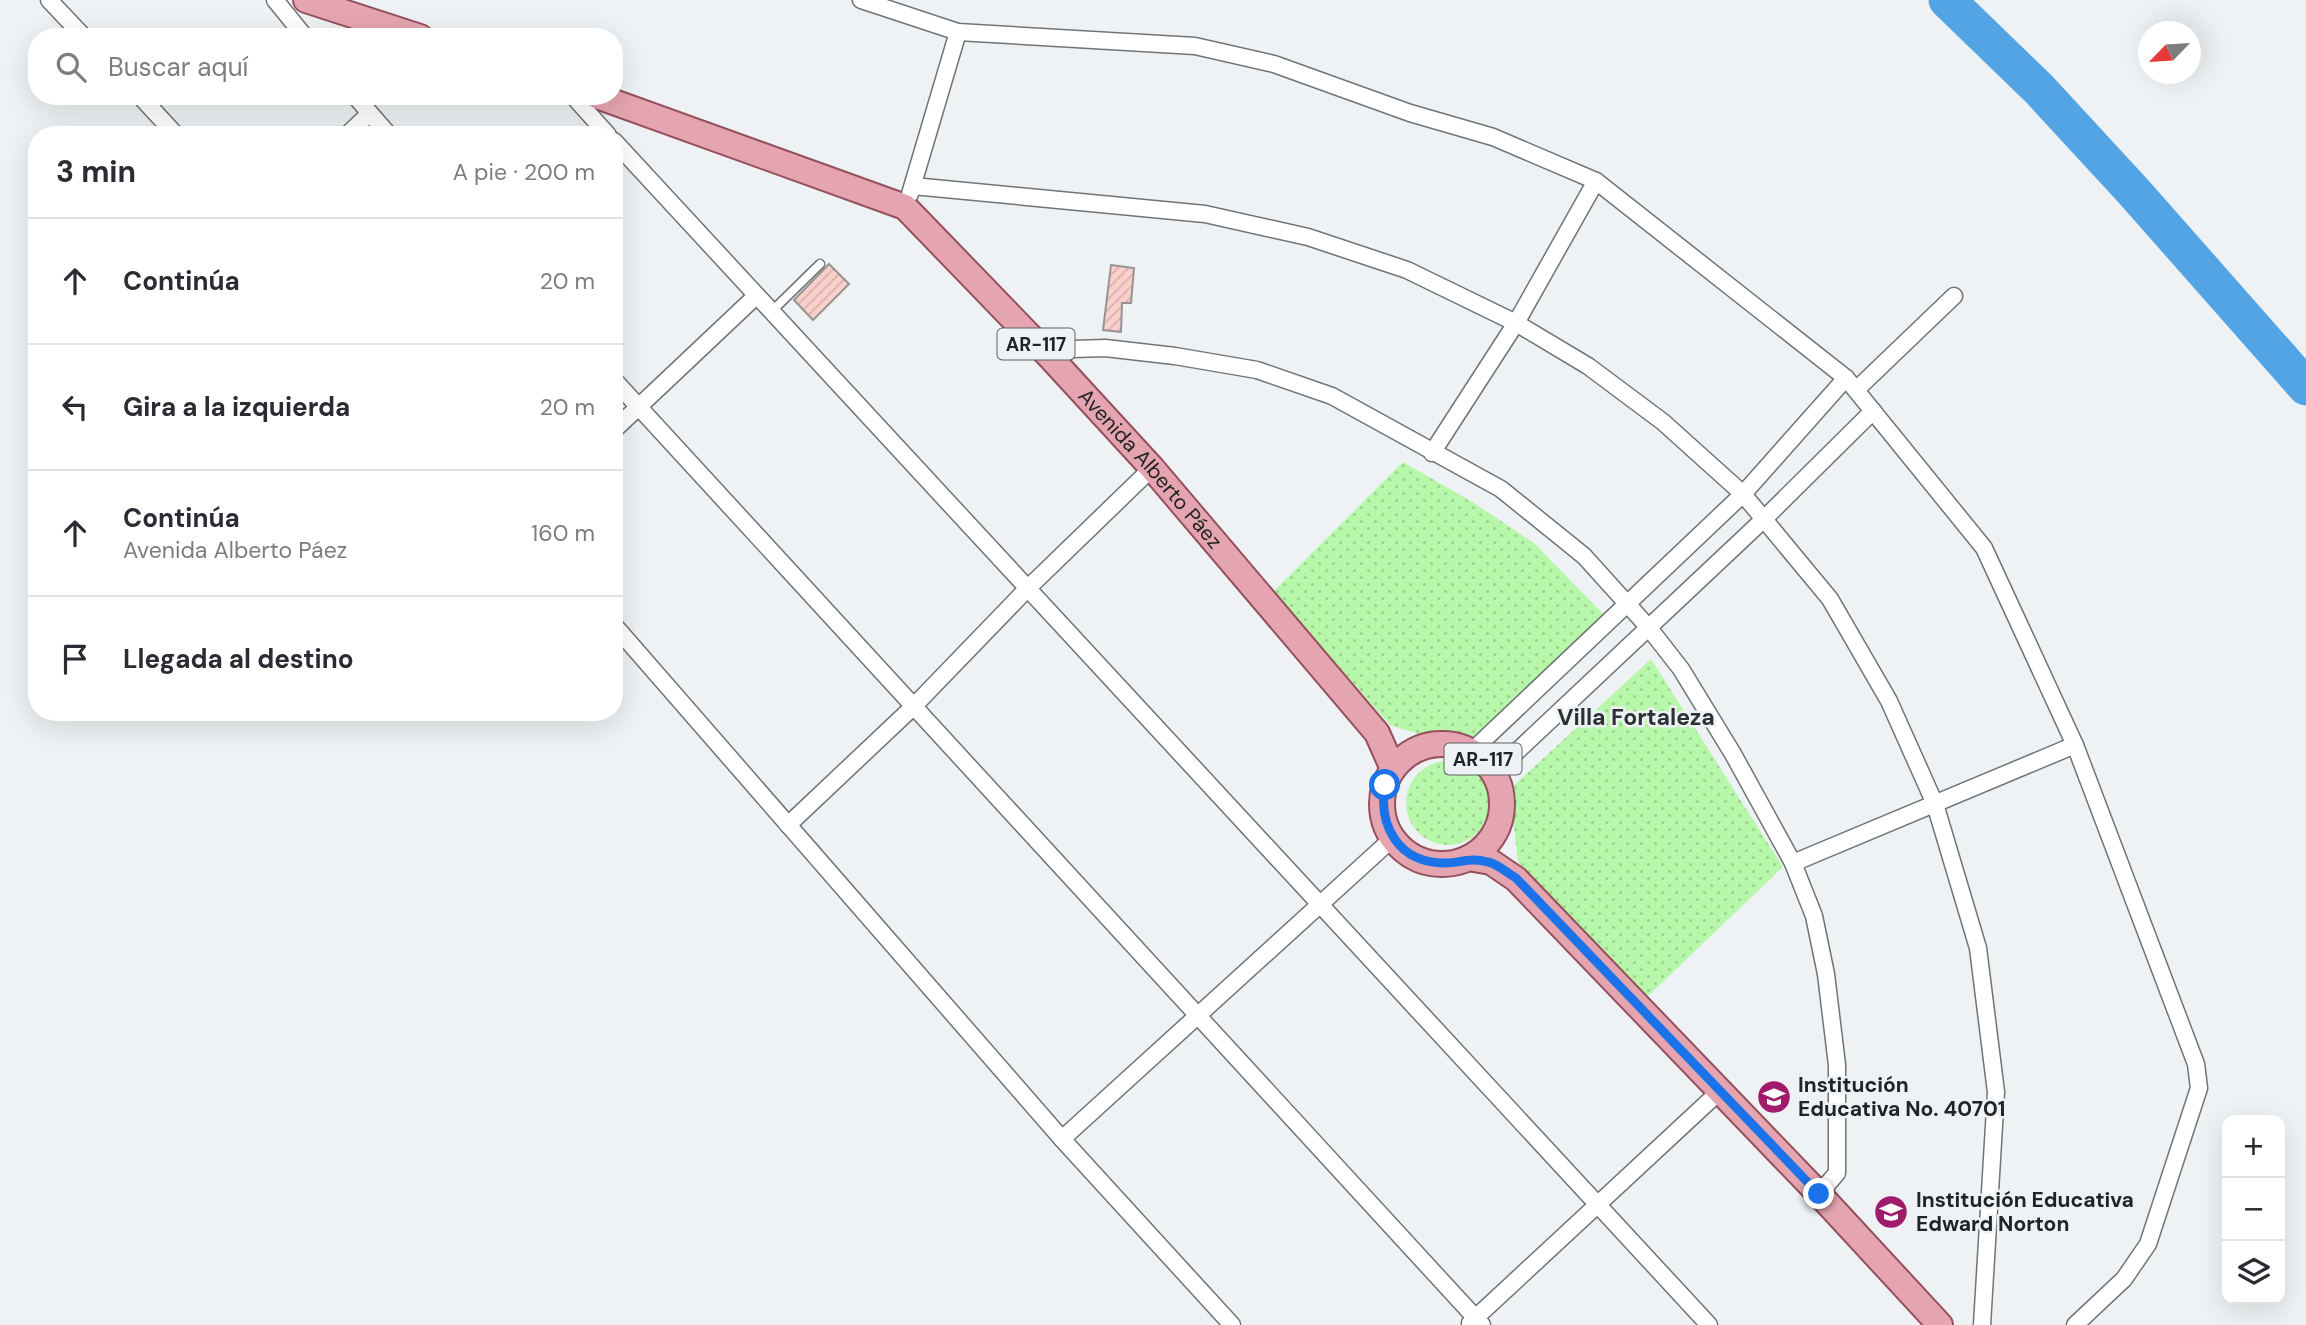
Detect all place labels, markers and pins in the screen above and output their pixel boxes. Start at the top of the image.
place label: Institución Educativa No. 40701 [1798,1071,2005,1123]
school or university icon: Institución Educativa No. 40701 [1755,1078,1793,1116]
place label: Institución Educativa Edward Norton [1916,1186,2134,1238]
school or university icon: Institución Educativa Edward Norton [1872,1193,1910,1231]

